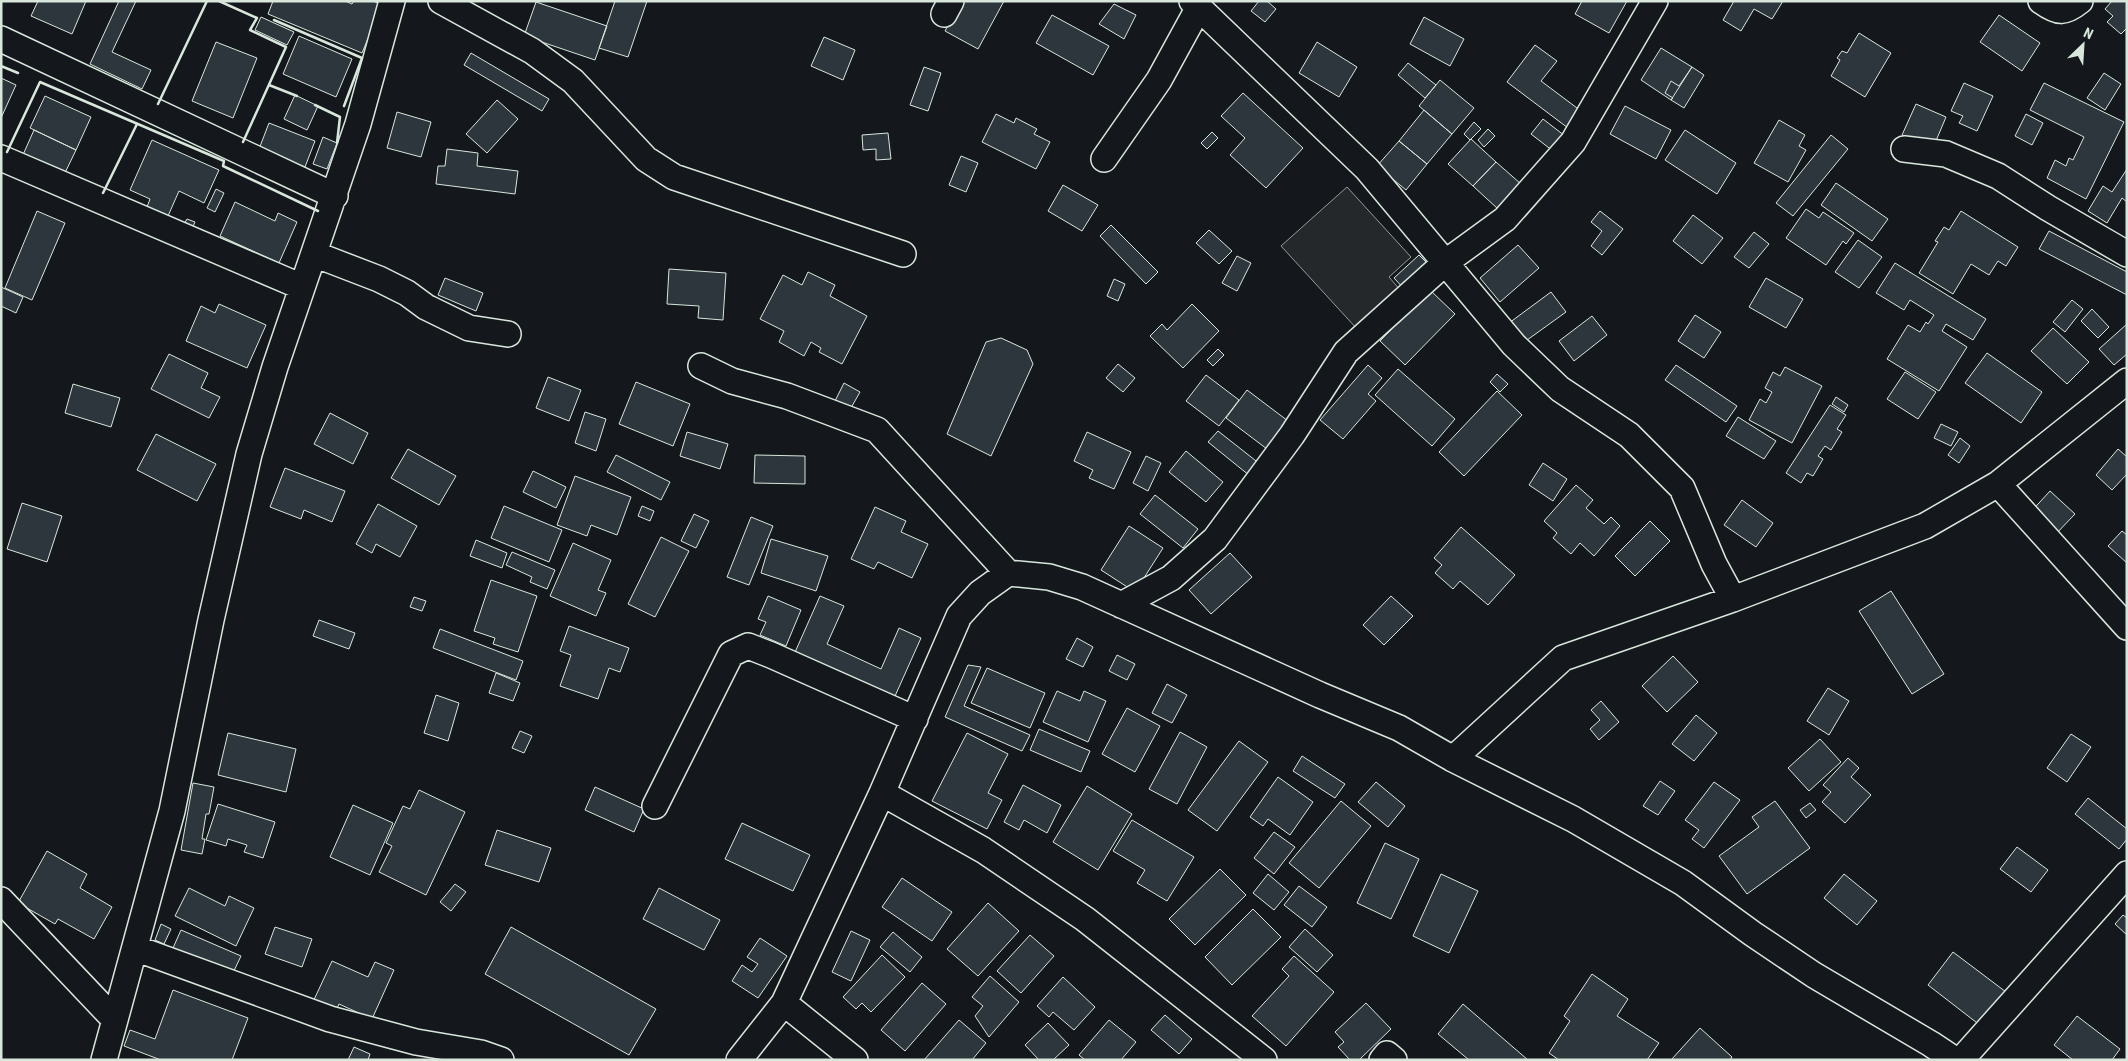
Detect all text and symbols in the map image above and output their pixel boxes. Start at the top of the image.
north arrow [2058,20,2108,70]
text: N [2081,24,2096,42]

